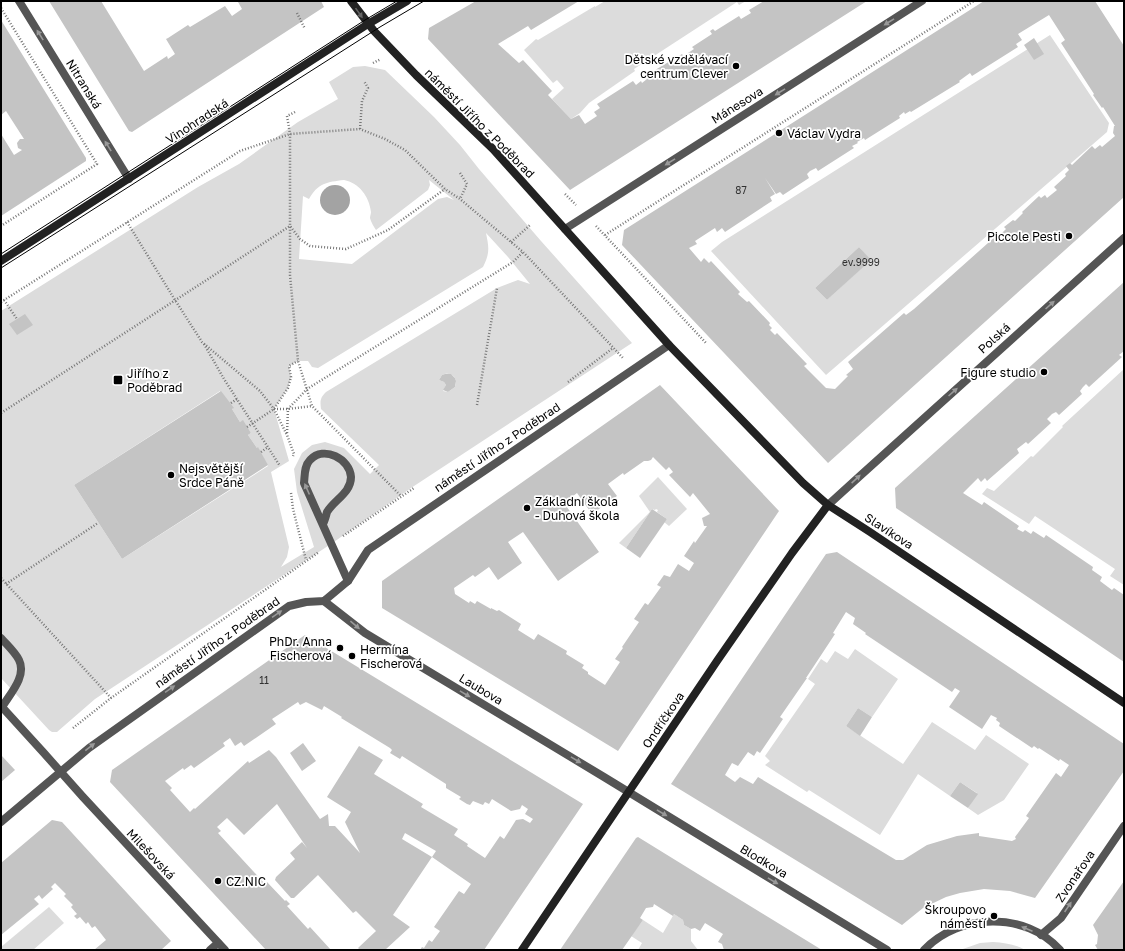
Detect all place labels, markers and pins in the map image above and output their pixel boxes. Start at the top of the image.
place label: Dětské vzdělávací centrum Clever [625,52,729,81]
marker: Dětské vzdělávací centrum Clever [731,61,741,71]
place label: Václav Vydra [787,126,861,141]
marker: Václav Vydra [774,128,784,138]
place label: Piccole Pesti [987,229,1061,244]
marker: Piccole Pesti [1064,231,1074,241]
place label: Figure studio [960,365,1036,380]
place label: Jiřího z Poděbrad [127,366,182,395]
marker: Figure studio [1039,367,1049,377]
marker: Jiřího z Poděbrad [112,374,124,386]
place label: Nejsvětější Srdce Páně [179,461,244,490]
marker: Nejsvětější Srdce Páně [166,470,176,480]
place label: Základní škola - Duhová škola [535,494,619,523]
marker: Základní škola - Duhová škola [522,503,532,513]
place label: PhDr. Anna Fischerová [269,634,332,663]
place label: Hermína Fischerová [360,642,422,671]
marker: PhDr. Anna Fischerová [335,643,345,653]
marker: Hermína Fischerová [347,651,357,661]
place label: CZ.NIC [226,874,266,889]
marker: CZ.NIC [213,876,223,886]
place label: Škroupovo náměstí [924,902,987,931]
marker: Škroupovo náměstí [989,911,999,921]

